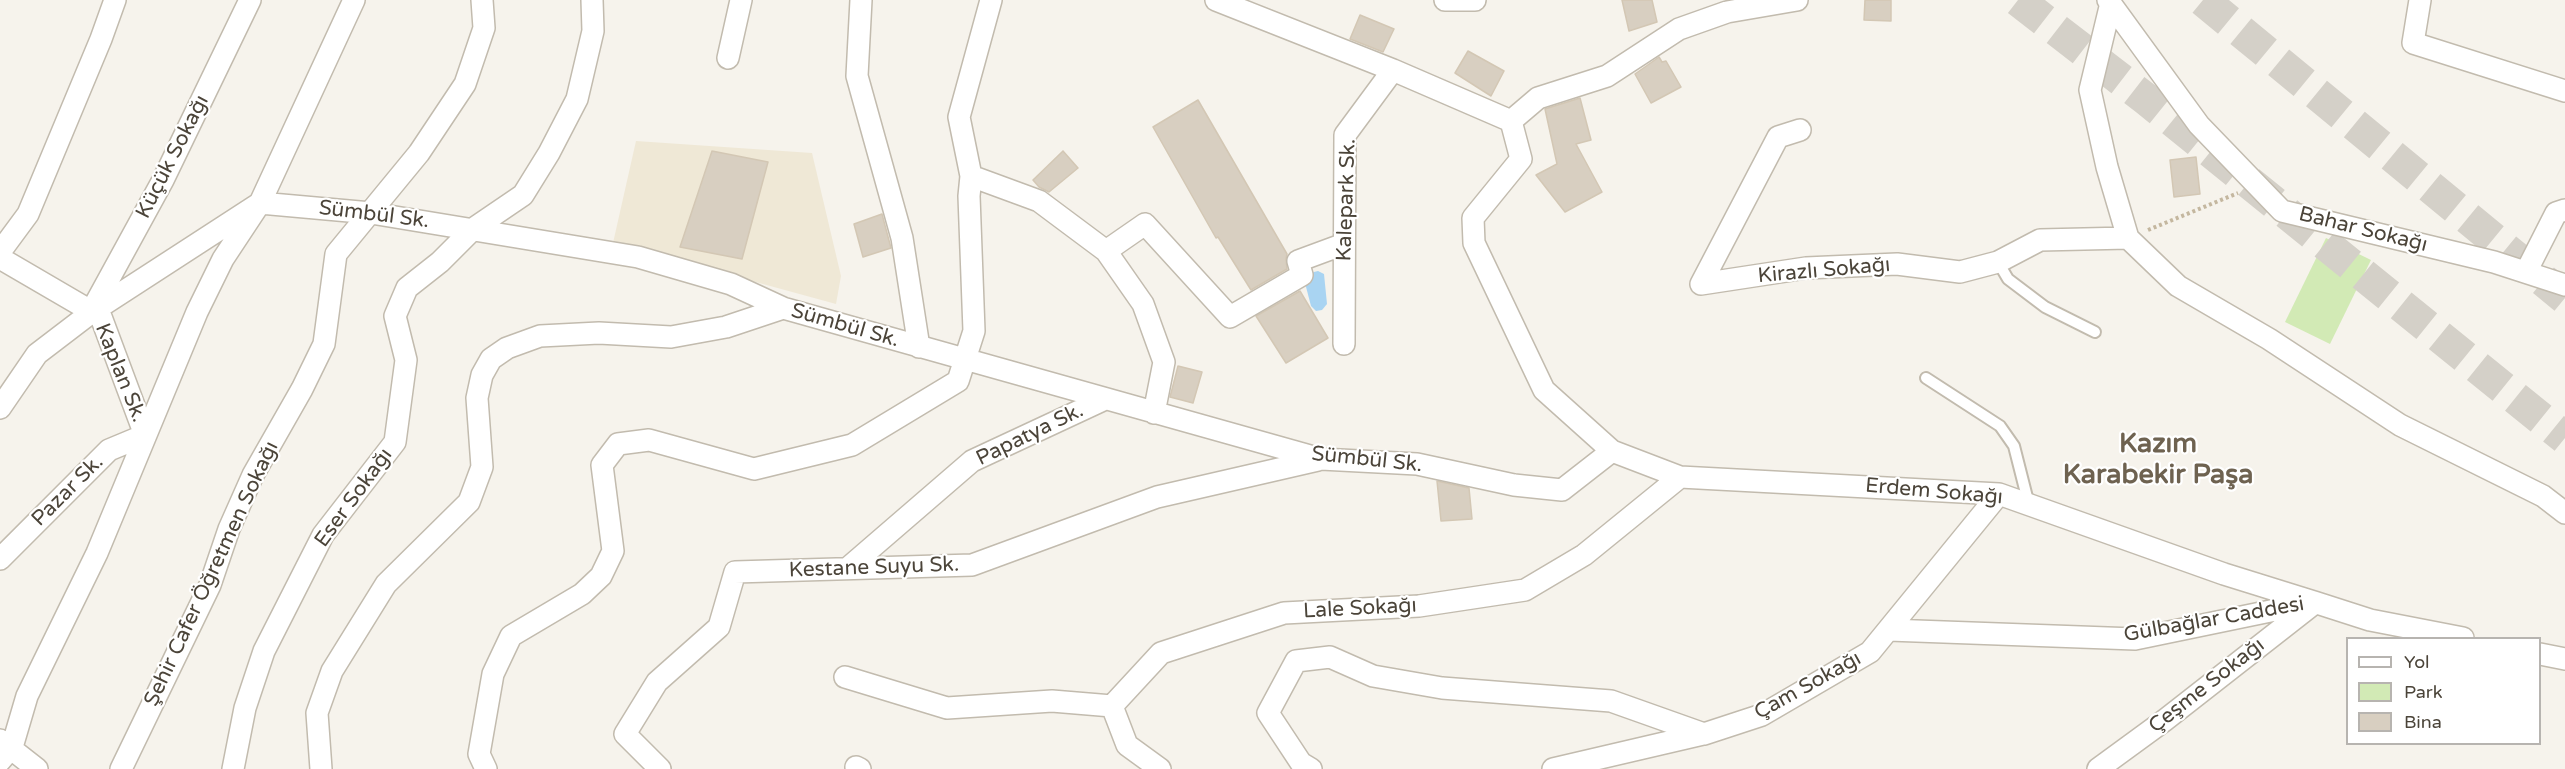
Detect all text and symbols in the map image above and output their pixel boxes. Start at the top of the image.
street label: Küçük Sokağı [131,91,215,223]
street label: Kalepark Sk. [1332,138,1362,262]
street label: Sümbül Sk. [317,196,431,234]
street label: Bahar Sokağı [2296,202,2430,258]
street label: Kirazlı Sokağı [1757,253,1891,289]
street label: Sümbül Sk. [788,299,902,353]
street label: Kaplan Sk. [89,320,151,426]
street label: Papatya Sk. [972,398,1088,472]
district label: Kazım Karabekir Paşa [2063,429,2253,492]
street label: Şehir Cafer Öğretmen Sokağı [139,438,285,710]
street label: Sümbül Sk. [1310,442,1424,478]
street label: Eser Sokağı [310,444,398,552]
street label: Pazar Sk. [27,450,109,532]
street label: Erdem Sokağı [1864,473,2004,511]
street label: Kestane Suyu Sk. [788,552,960,584]
street label: Gülbağlar Caddesi [2122,592,2306,648]
street label: Lale Sokağı [1303,593,1417,625]
street label: Çeşme Sokağı [2144,633,2270,739]
legend [2346,637,2541,745]
street label: Çam Sokağı [1750,646,1866,726]
text: Yol [2404,651,2430,673]
text: Park [2404,681,2442,703]
text: Bina [2404,711,2442,733]

